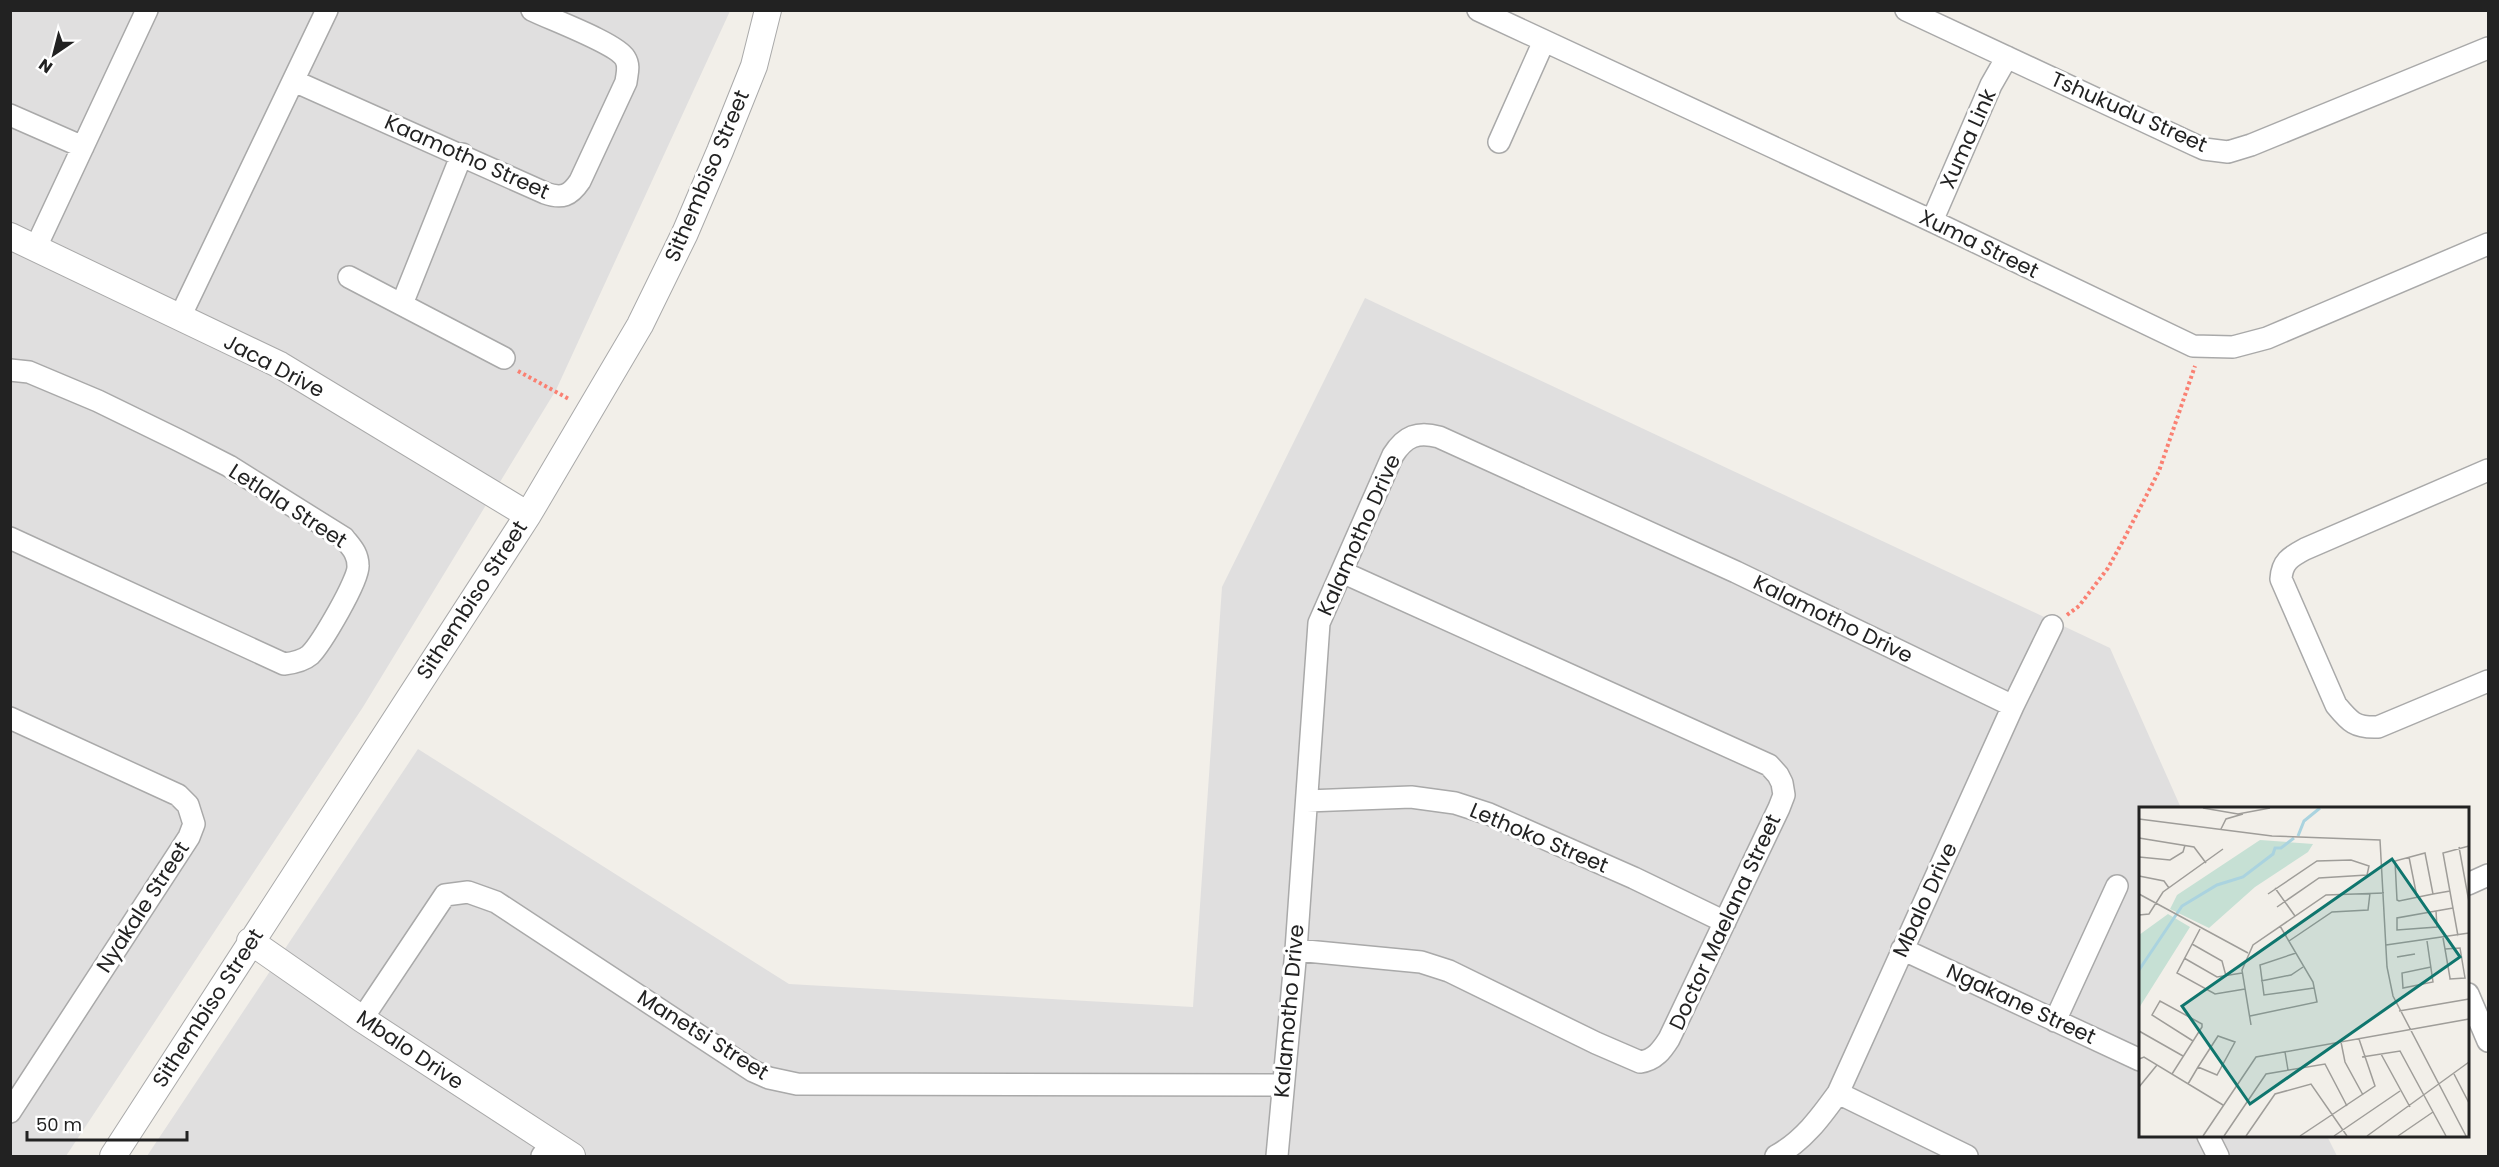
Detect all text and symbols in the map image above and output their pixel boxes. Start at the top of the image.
north arrow [24,24,84,84]
text: N [34,53,57,79]
street label: Tshukudu Street [2046,64,2212,159]
street label: Xuma Link [1933,84,2003,193]
street label: Sithembiso Street [657,85,756,266]
street label: Kaamotho Street [380,107,554,206]
street label: Xuma Street [1915,202,2044,285]
street label: Jaca Drive [219,327,330,404]
street label: Kalamotho Drive [1310,449,1407,620]
street label: Letlala Street [224,457,353,555]
street label: Sithembiso Street [409,515,534,685]
street label: Kalamotho Drive [1749,567,1918,670]
street label: Lethoko Street [1465,795,1613,880]
inset map [2139,807,2469,1137]
street label: Doctor Maelana Street [1662,809,1787,1034]
street label: Nyakale Street [89,835,196,978]
street label: Mbalo Drive [1885,838,1964,962]
street label: Sithembiso Street [145,923,270,1093]
street label: Kalamotho Drive [1266,923,1311,1099]
street label: Ngakane Street [1942,956,2101,1051]
street label: Manetsi Street [632,983,774,1087]
street label: Mbalo Drive [351,1003,470,1096]
scale bar [27,1104,188,1142]
text: 50 m [36,1112,82,1137]

